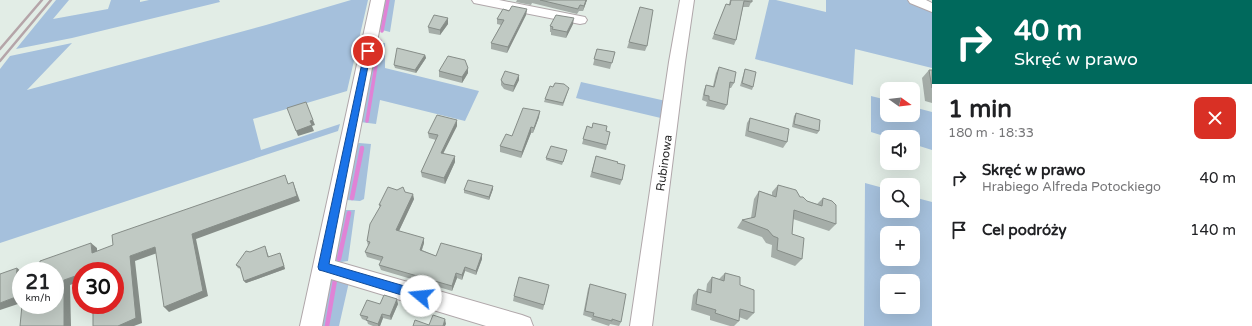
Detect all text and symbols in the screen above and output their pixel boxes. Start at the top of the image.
text: 40 m [1014,14,1082,48]
icon: right [948,16,1000,68]
pin [351,34,385,68]
icon: arrive [357,40,379,62]
text: Skręć w prawo [1014,48,1138,70]
north arrow [880,82,920,122]
map controls [880,82,920,314]
text: 1 min [948,95,1012,124]
button: close [1194,97,1236,139]
text: 180 m · 18:33 [948,125,1034,141]
button: sound [880,130,920,170]
street label: Rubinowa [653,134,675,192]
text: Skręć w prawo [982,161,1085,179]
icon: right [948,167,970,189]
text: 40 m [1199,169,1236,187]
button: search [880,178,920,218]
text: Hrabiego Alfreda Potockiego [982,179,1161,195]
icon: arrive [948,219,970,241]
text: Cel podróży [982,221,1067,239]
text: 140 m [1190,221,1236,239]
button: + [880,226,920,266]
speed limit sign: 30 [72,262,124,314]
text: 21 [25,271,51,295]
button: − [880,274,920,314]
position arrow [400,275,442,317]
text: km/h [25,292,51,304]

